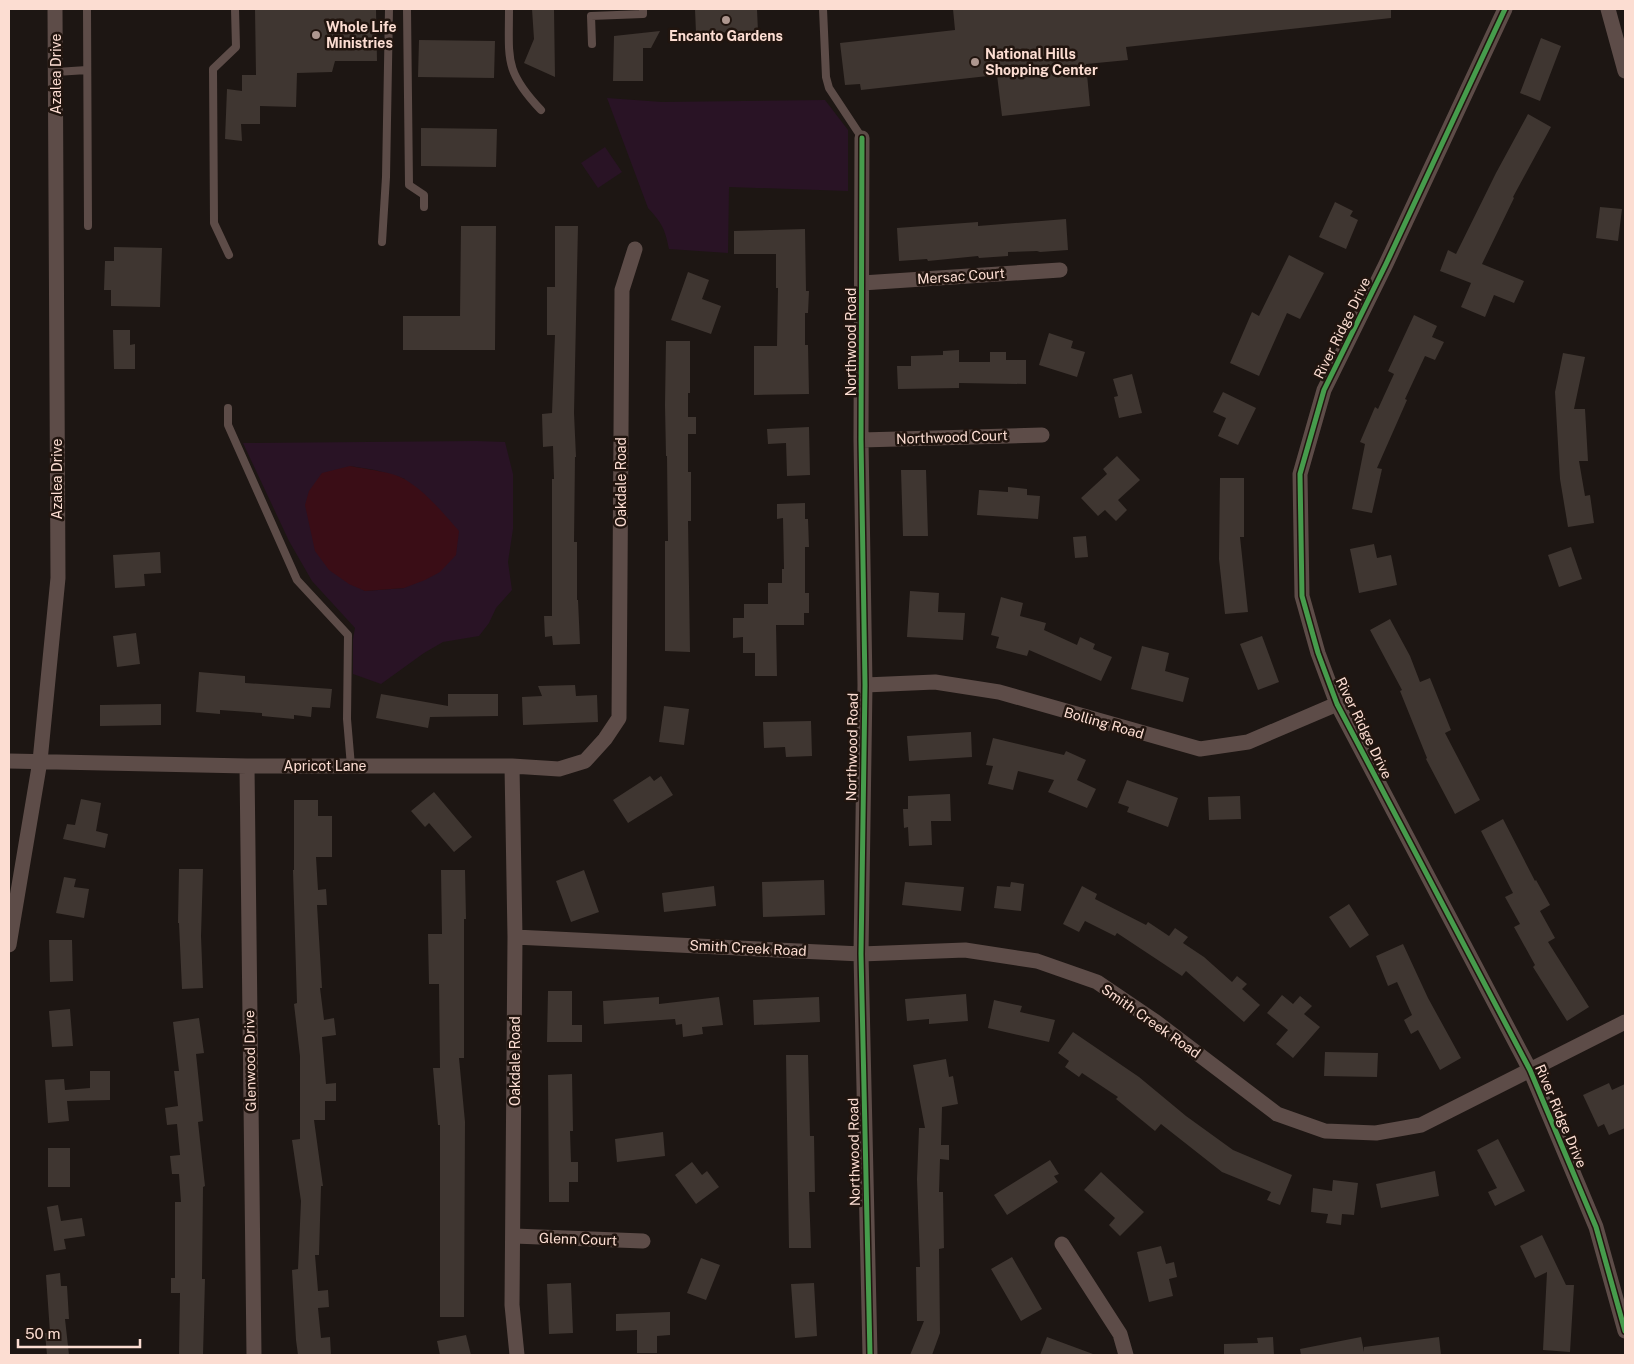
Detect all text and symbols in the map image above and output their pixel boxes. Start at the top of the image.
marker: Encanto Gardens [720,14,732,26]
place label: Whole Life Ministries [326,19,397,51]
place label: Encanto Gardens [669,28,783,44]
marker: Whole Life Ministries [310,29,322,41]
street label: Azalea Drive [48,33,64,114]
place label: National Hills Shopping Center [985,46,1098,78]
marker: National Hills Shopping Center [969,56,981,68]
street label: Mersac Court [917,265,1005,287]
street label: River Ridge Drive [1310,275,1374,381]
street label: Northwood Road [843,288,859,396]
street label: Northwood Court [896,427,1008,447]
street label: Oakdale Road [613,437,629,527]
street label: Azalea Drive [49,438,65,519]
street label: River Ridge Drive [1332,675,1396,781]
street label: Northwood Road [843,693,861,801]
street label: Bolling Road [1062,704,1146,742]
street label: Apricot Lane [284,758,366,774]
street label: Smith Creek Road [689,937,807,959]
street label: Smith Creek Road [1098,981,1204,1061]
street label: Glenwood Drive [241,1010,259,1112]
street label: Oakdale Road [507,1016,523,1106]
street label: River Ridge Drive [1532,1062,1590,1170]
street label: Northwood Road [845,1098,863,1206]
street label: Glenn Court [539,1230,617,1248]
scale bar [18,1316,140,1348]
text: 50 m [25,1325,60,1342]

